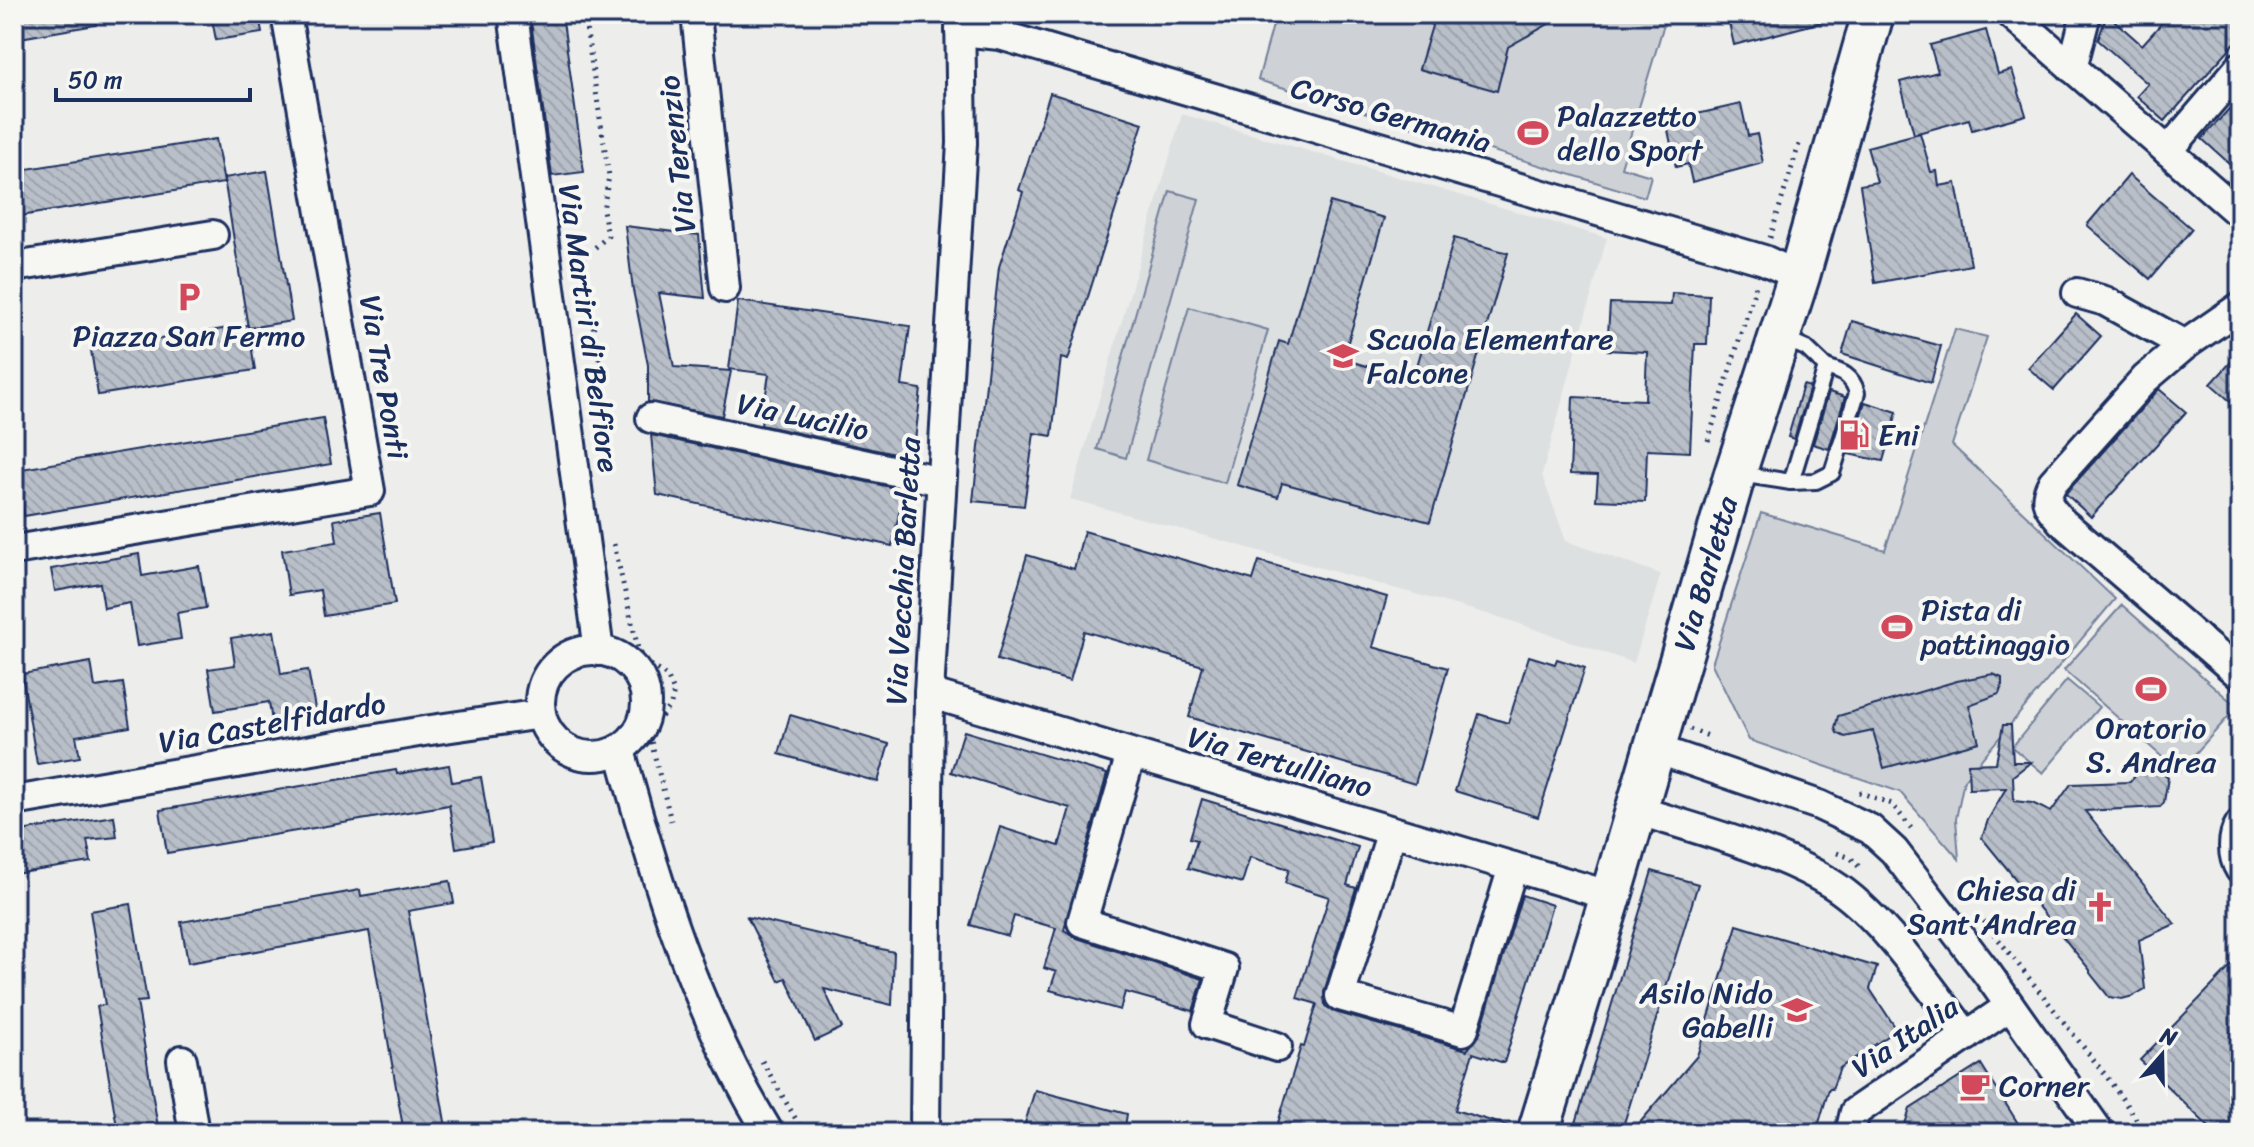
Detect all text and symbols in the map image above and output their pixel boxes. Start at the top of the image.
scale bar [56,52,250,102]
text: 50 m [68,59,123,101]
street label: Corso Germania [1284,61,1498,169]
street label: Via Terenzio [642,73,712,235]
place label: Palazzetto dello Sport [1557,89,1704,177]
sports icon: Palazzetto dello Sport [1516,116,1550,150]
street label: Via Martiri di Belfiore [542,180,636,476]
parking icon: Piazza San Fermo [172,280,206,314]
street label: Via Tre Ponti [343,291,425,465]
place label: Piazza San Fermo [73,309,306,363]
place label: Scuola Elementare Falcone [1367,312,1614,400]
school or university icon: Scuola Elementare Falcone [1326,339,1360,373]
street label: Via Lucilio [732,377,874,457]
place label: Eni [1878,408,1921,462]
fuel station icon: Eni [1837,418,1871,452]
street label: Via Vecchia Barletta [869,435,937,706]
street label: Via Barletta [1657,489,1754,658]
place label: Pista di pattinaggio [1919,583,2070,671]
sports icon: Pista di pattinaggio [1880,610,1914,644]
sports icon: Oratorio S. Andrea [2134,672,2168,706]
street label: Via Castelfidardo [154,676,390,770]
place label: Oratorio S. Andrea [2086,701,2217,789]
street label: Via Tertulliano [1181,710,1379,814]
place label: Chiesa di Sant'Andrea [1907,863,2078,951]
church icon: Chiesa di Sant'Andrea [2083,890,2117,924]
place label: Asilo Nido Gabelli [1639,966,1774,1054]
street label: Via Italia [1840,980,1971,1093]
school or university icon: Asilo Nido Gabelli [1780,993,1814,1027]
north arrow [2122,1015,2202,1095]
text: N [2154,1015,2183,1058]
place label: Corner [1999,1059,2091,1113]
cafe icon: Corner [1958,1069,1992,1103]

